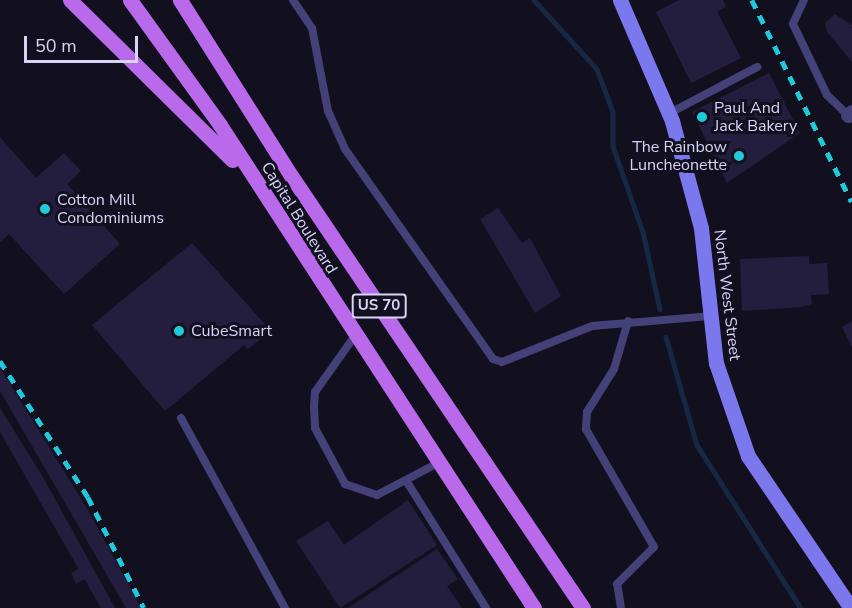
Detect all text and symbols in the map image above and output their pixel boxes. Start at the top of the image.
scale bar [27,24,141,62]
text: 50 m [35,34,77,58]
place label: Paul And Jack Bakery [714,98,797,136]
marker: Paul And Jack Bakery [695,110,709,124]
place label: The Rainbow Luncheonette [629,137,727,175]
marker: The Rainbow Luncheonette [732,149,746,163]
street label: Capital Boulevard [257,159,341,277]
place label: Cotton Mill Condominiums [57,190,164,228]
marker: Cotton Mill Condominiums [38,202,52,216]
street label: North West Street [709,228,745,362]
road number: US 70 [350,294,407,318]
place label: CubeSmart [191,321,272,341]
marker: CubeSmart [172,324,186,338]

